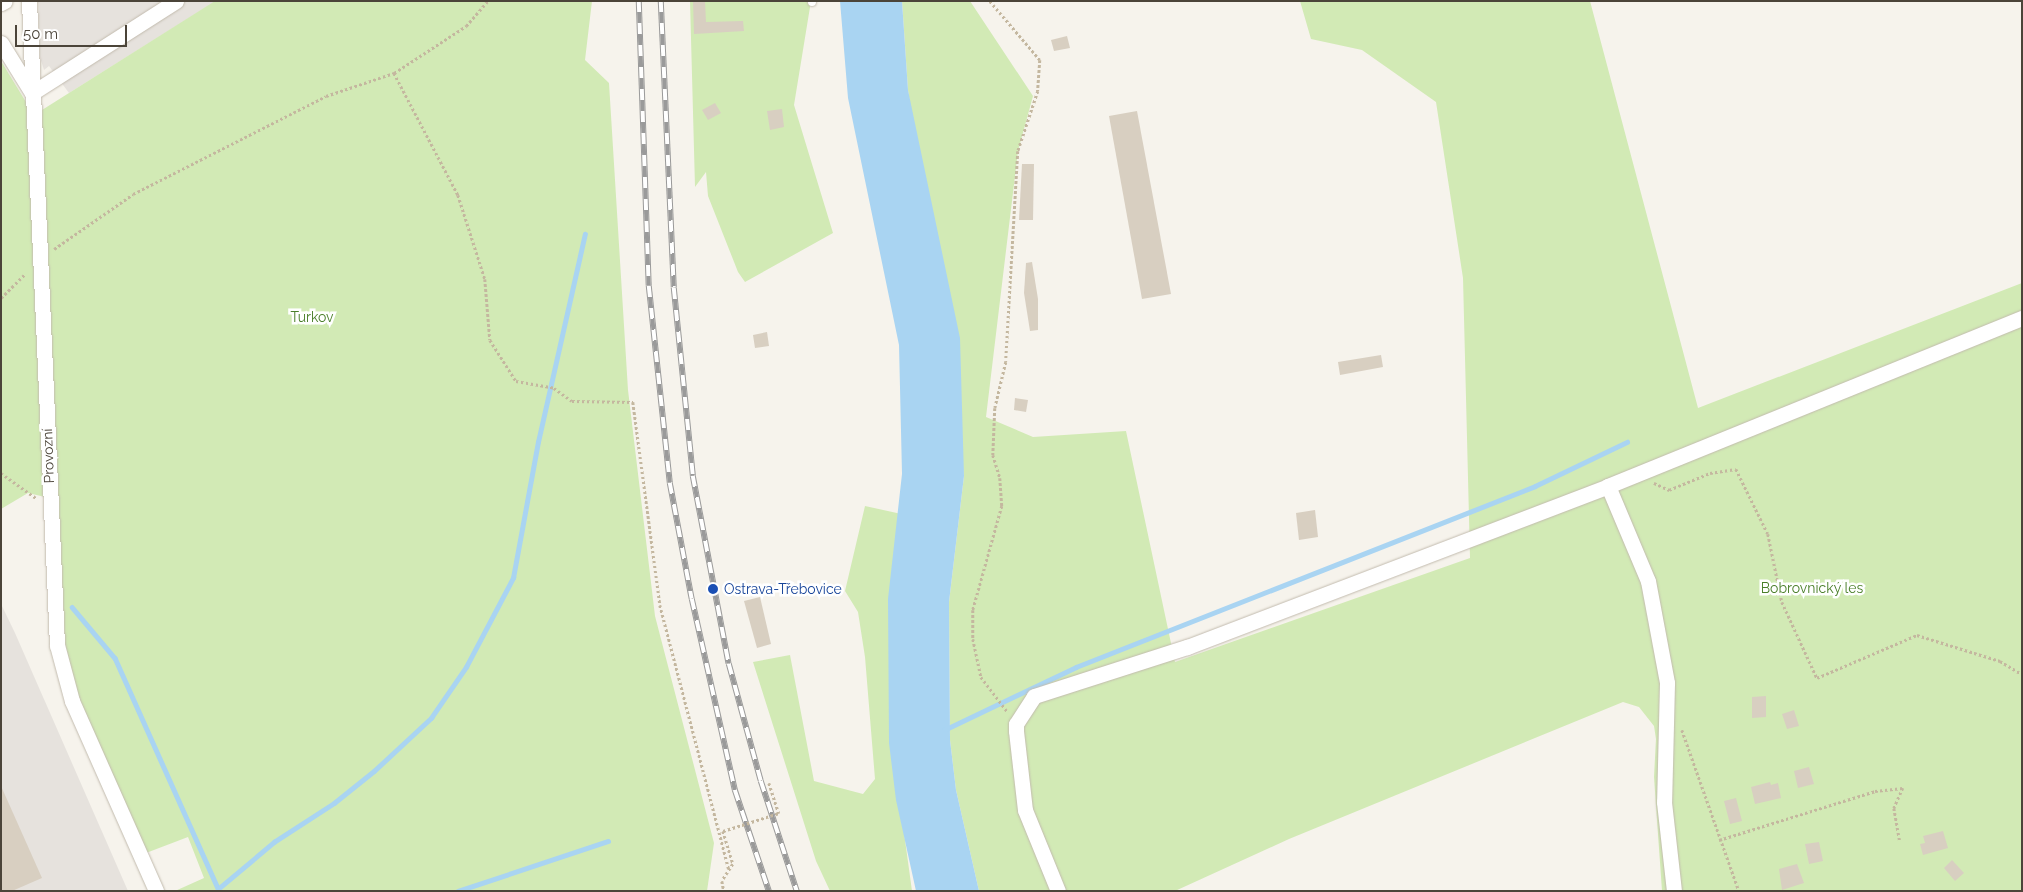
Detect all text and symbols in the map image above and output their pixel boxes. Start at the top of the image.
scale bar [18,15,130,47]
text: 50 m [23,25,58,43]
park label: Turkov [290,309,334,325]
street label: Provozní [39,428,57,484]
park label: Bobrovnický les [1761,580,1863,596]
place label: Ostrava-Třebovice [724,581,842,597]
marker: Ostrava-Třebovice [706,582,720,596]

